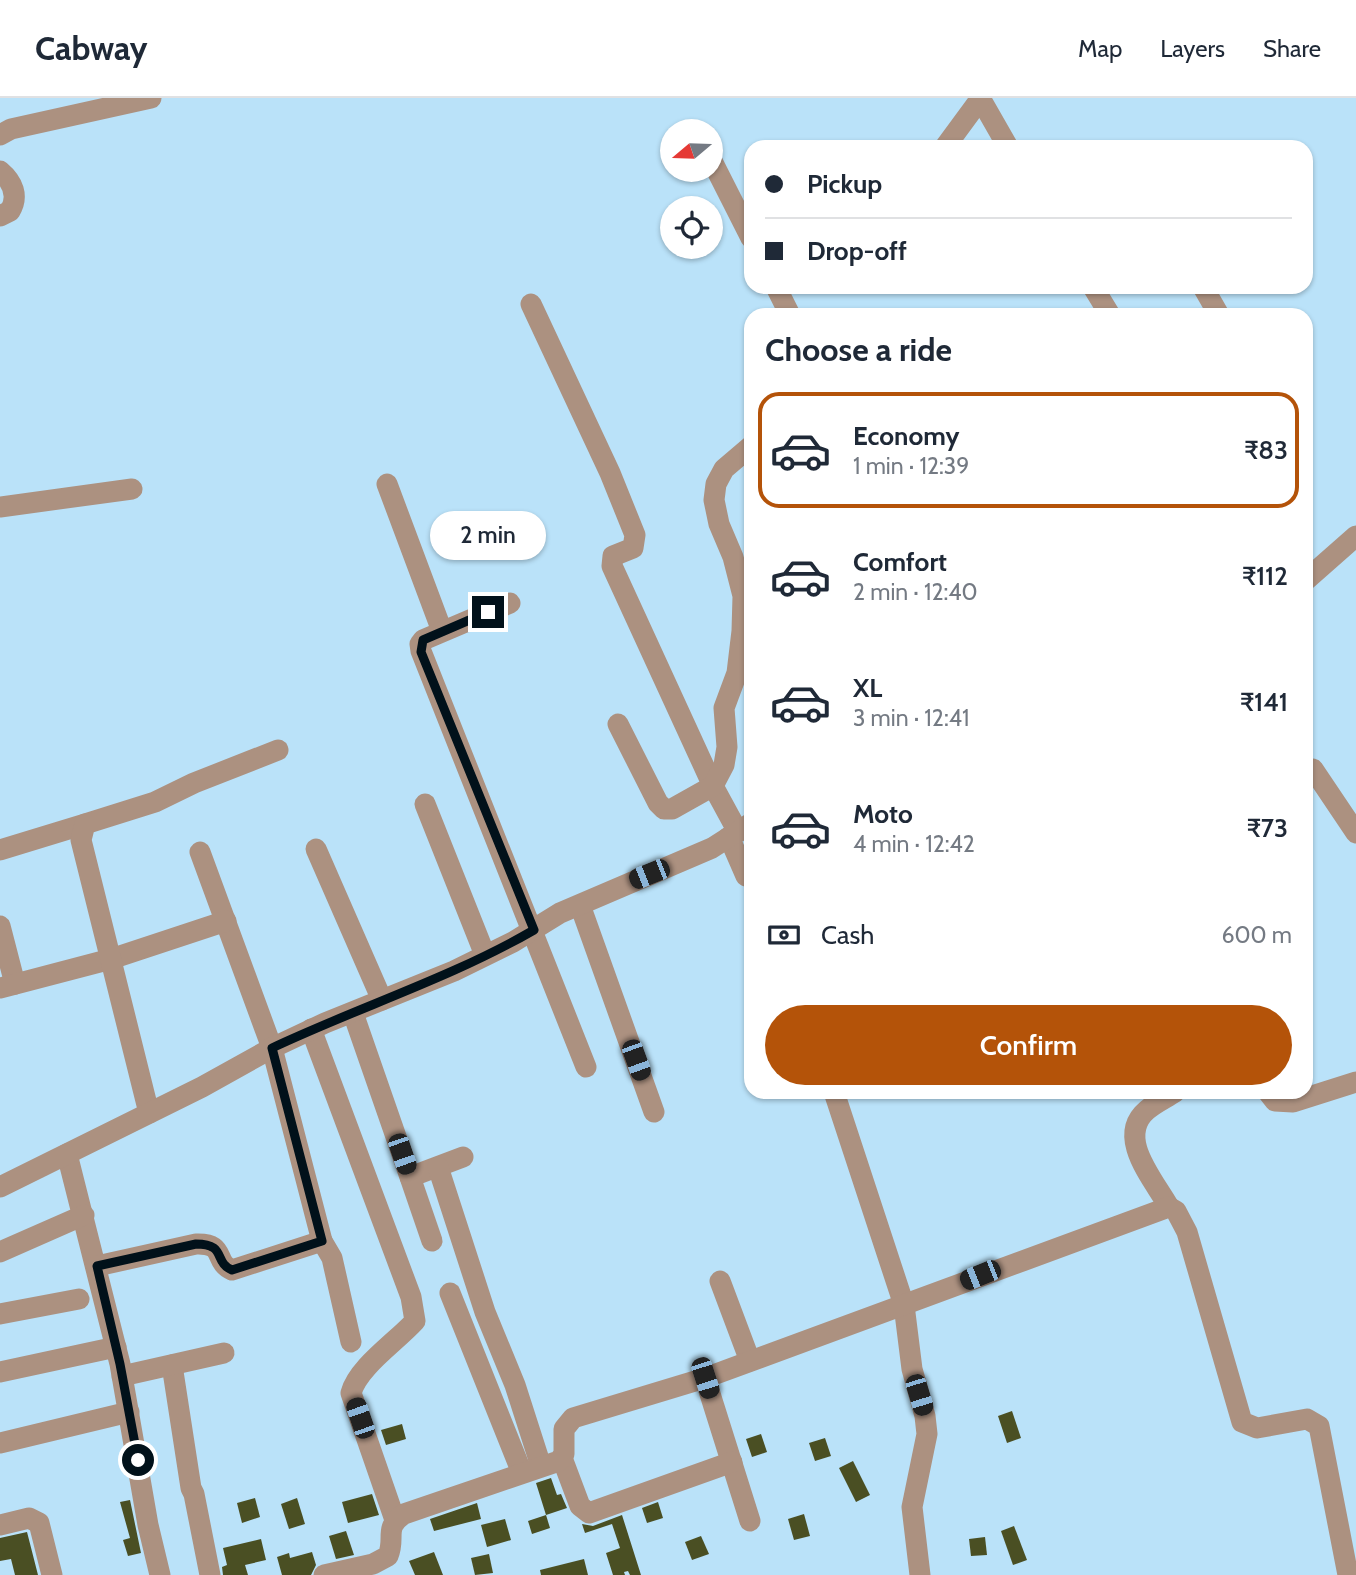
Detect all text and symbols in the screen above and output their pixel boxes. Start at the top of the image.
text: Cabway [35,28,147,68]
text: Map [1078,34,1122,63]
text: Layers [1160,34,1225,63]
text: Share [1263,34,1321,63]
north arrow [660,119,723,182]
map controls [660,119,723,259]
text: Pickup [807,168,882,200]
button: locate [660,196,723,259]
text: Drop-off [807,235,907,267]
text: Choose a ride [765,330,952,369]
icon: car [769,419,832,482]
text: Economy [853,420,959,452]
text: ₹83 [1244,434,1288,466]
text: 1 min · 12:39 [853,452,969,480]
callout: 2 min [430,510,546,560]
text: 2 min [460,521,516,549]
icon: car [769,545,832,608]
text: Comfort [853,546,947,578]
text: ₹112 [1242,560,1288,592]
text: 2 min · 12:40 [853,578,978,606]
route end [472,596,504,628]
icon: car [769,671,832,734]
text: XL [853,672,882,704]
text: ₹141 [1240,686,1288,718]
text: 3 min · 12:41 [853,704,969,732]
icon: car [769,797,832,860]
text: Moto [853,798,913,830]
text: ₹73 [1247,812,1288,844]
text: 4 min · 12:42 [853,830,975,858]
car [626,856,673,892]
icon: cash [765,916,803,954]
text: Cash [821,919,874,951]
text: 600 m [1221,921,1292,949]
button: Confirm [765,1005,1292,1085]
car [619,1037,654,1083]
car [386,1131,419,1177]
car [957,1257,1004,1293]
car [689,1355,722,1401]
car [903,1372,936,1418]
car [344,1395,377,1441]
route start [122,1444,154,1476]

